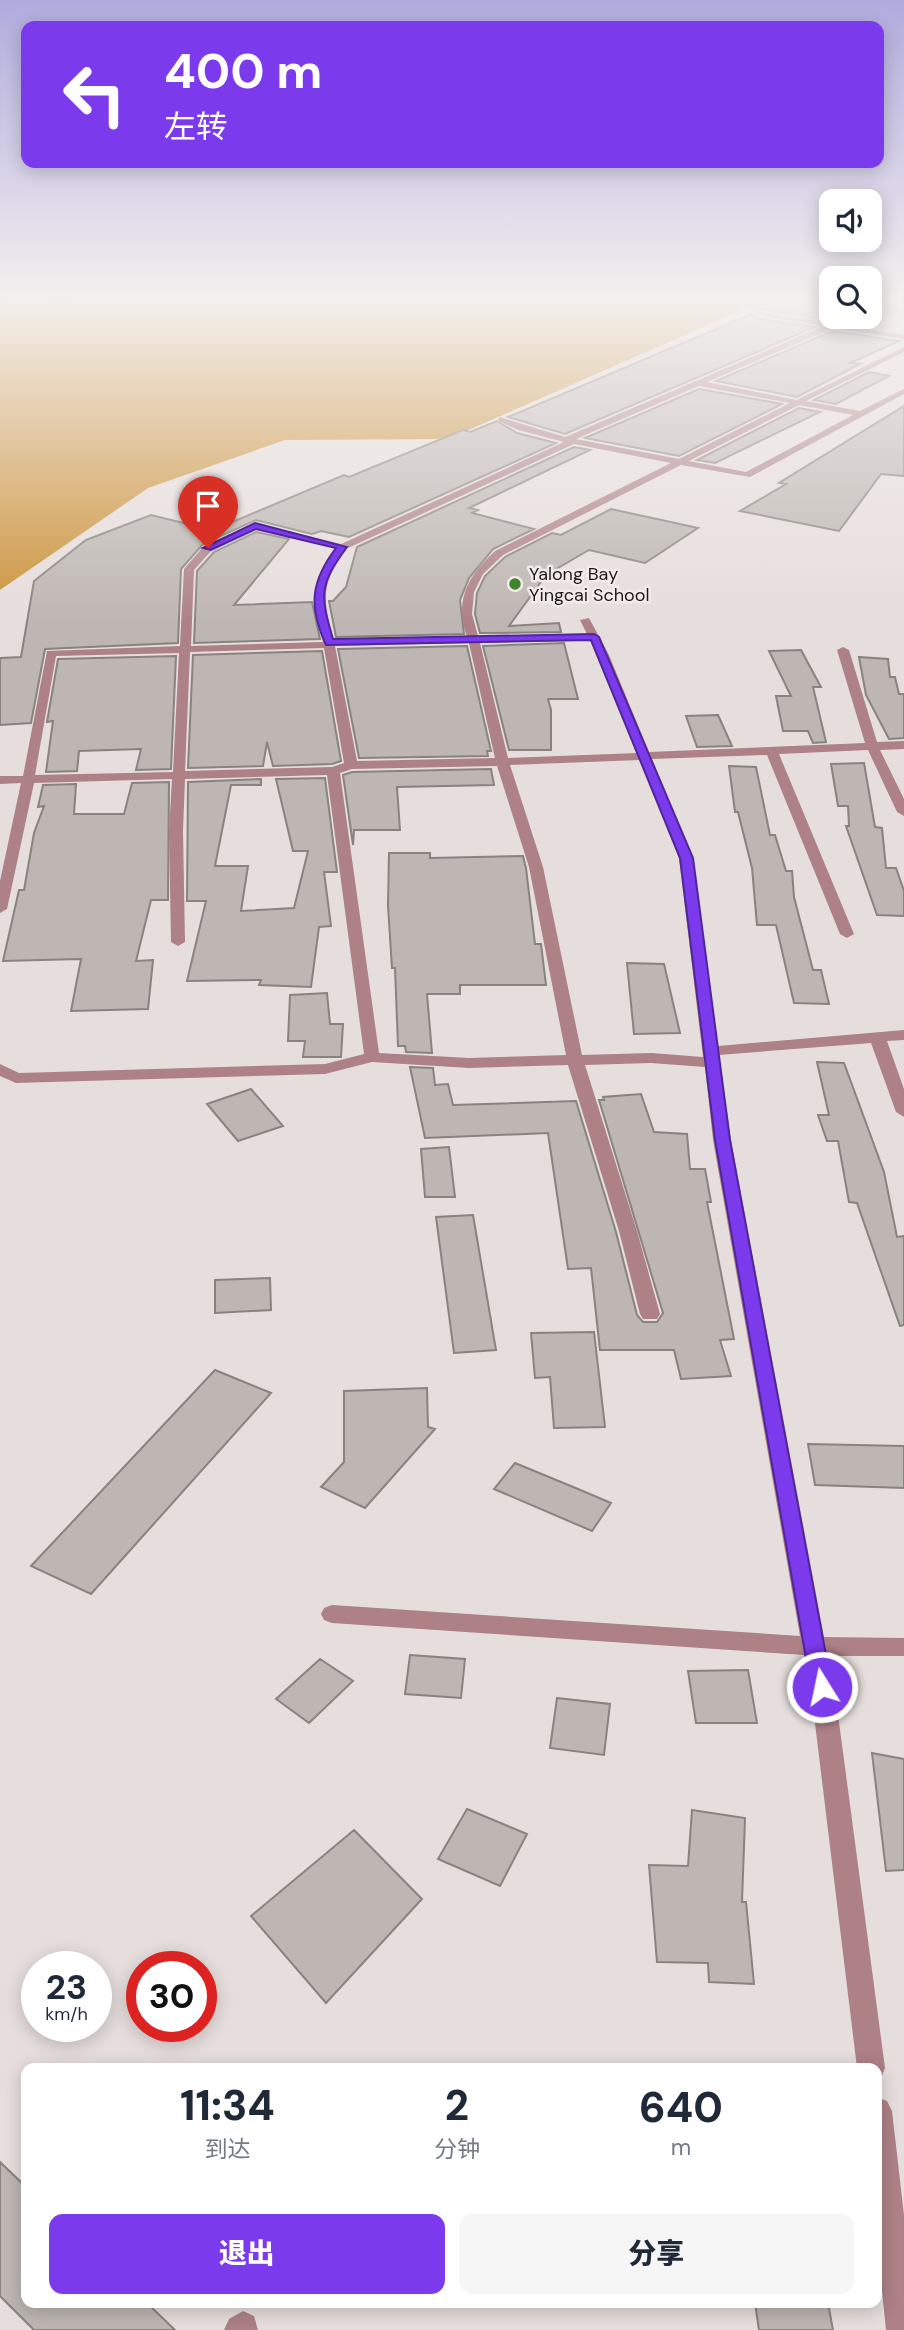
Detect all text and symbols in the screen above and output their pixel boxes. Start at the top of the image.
text: 400 m [164,39,322,103]
icon: left [49,49,140,140]
text: 左转 [164,106,228,148]
map controls [819,189,882,329]
button: sound [819,189,882,252]
button: search [819,266,882,329]
pin [178,476,238,548]
icon: arrive [189,487,227,525]
place label: Yalong Bay Yingcai School [529,562,649,607]
marker: Yalong Bay Yingcai School [507,576,523,592]
position arrow [785,1650,859,1724]
speed limit sign: 30 [126,1951,217,2042]
text: 23 [46,1964,87,2010]
text: km/h [45,2002,88,2026]
text: 11:34 [180,2078,275,2133]
text: 2 [445,2078,469,2133]
text: 640 [639,2080,723,2135]
text: m [671,2132,691,2162]
text: 到达 [204,2134,250,2164]
text: 分钟 [434,2134,480,2164]
button: 退出 [49,2214,445,2294]
button: 分享 [459,2214,854,2294]

